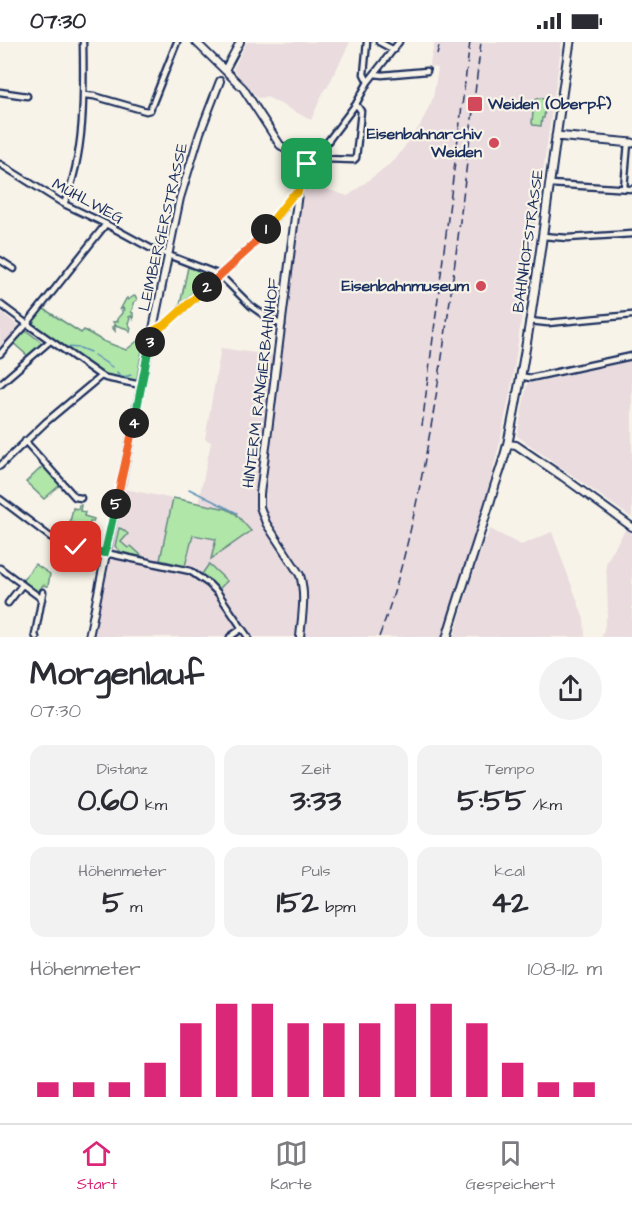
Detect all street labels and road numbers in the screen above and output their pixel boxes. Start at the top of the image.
street label: LEIMBERGERSTRASSE [133,140,193,313]
street label: BAHNHOFSTRASSE [507,167,549,314]
street label: MÜHLWEG [48,173,128,229]
street label: HINTERM RANGIERBAHNHOF [237,277,285,489]

